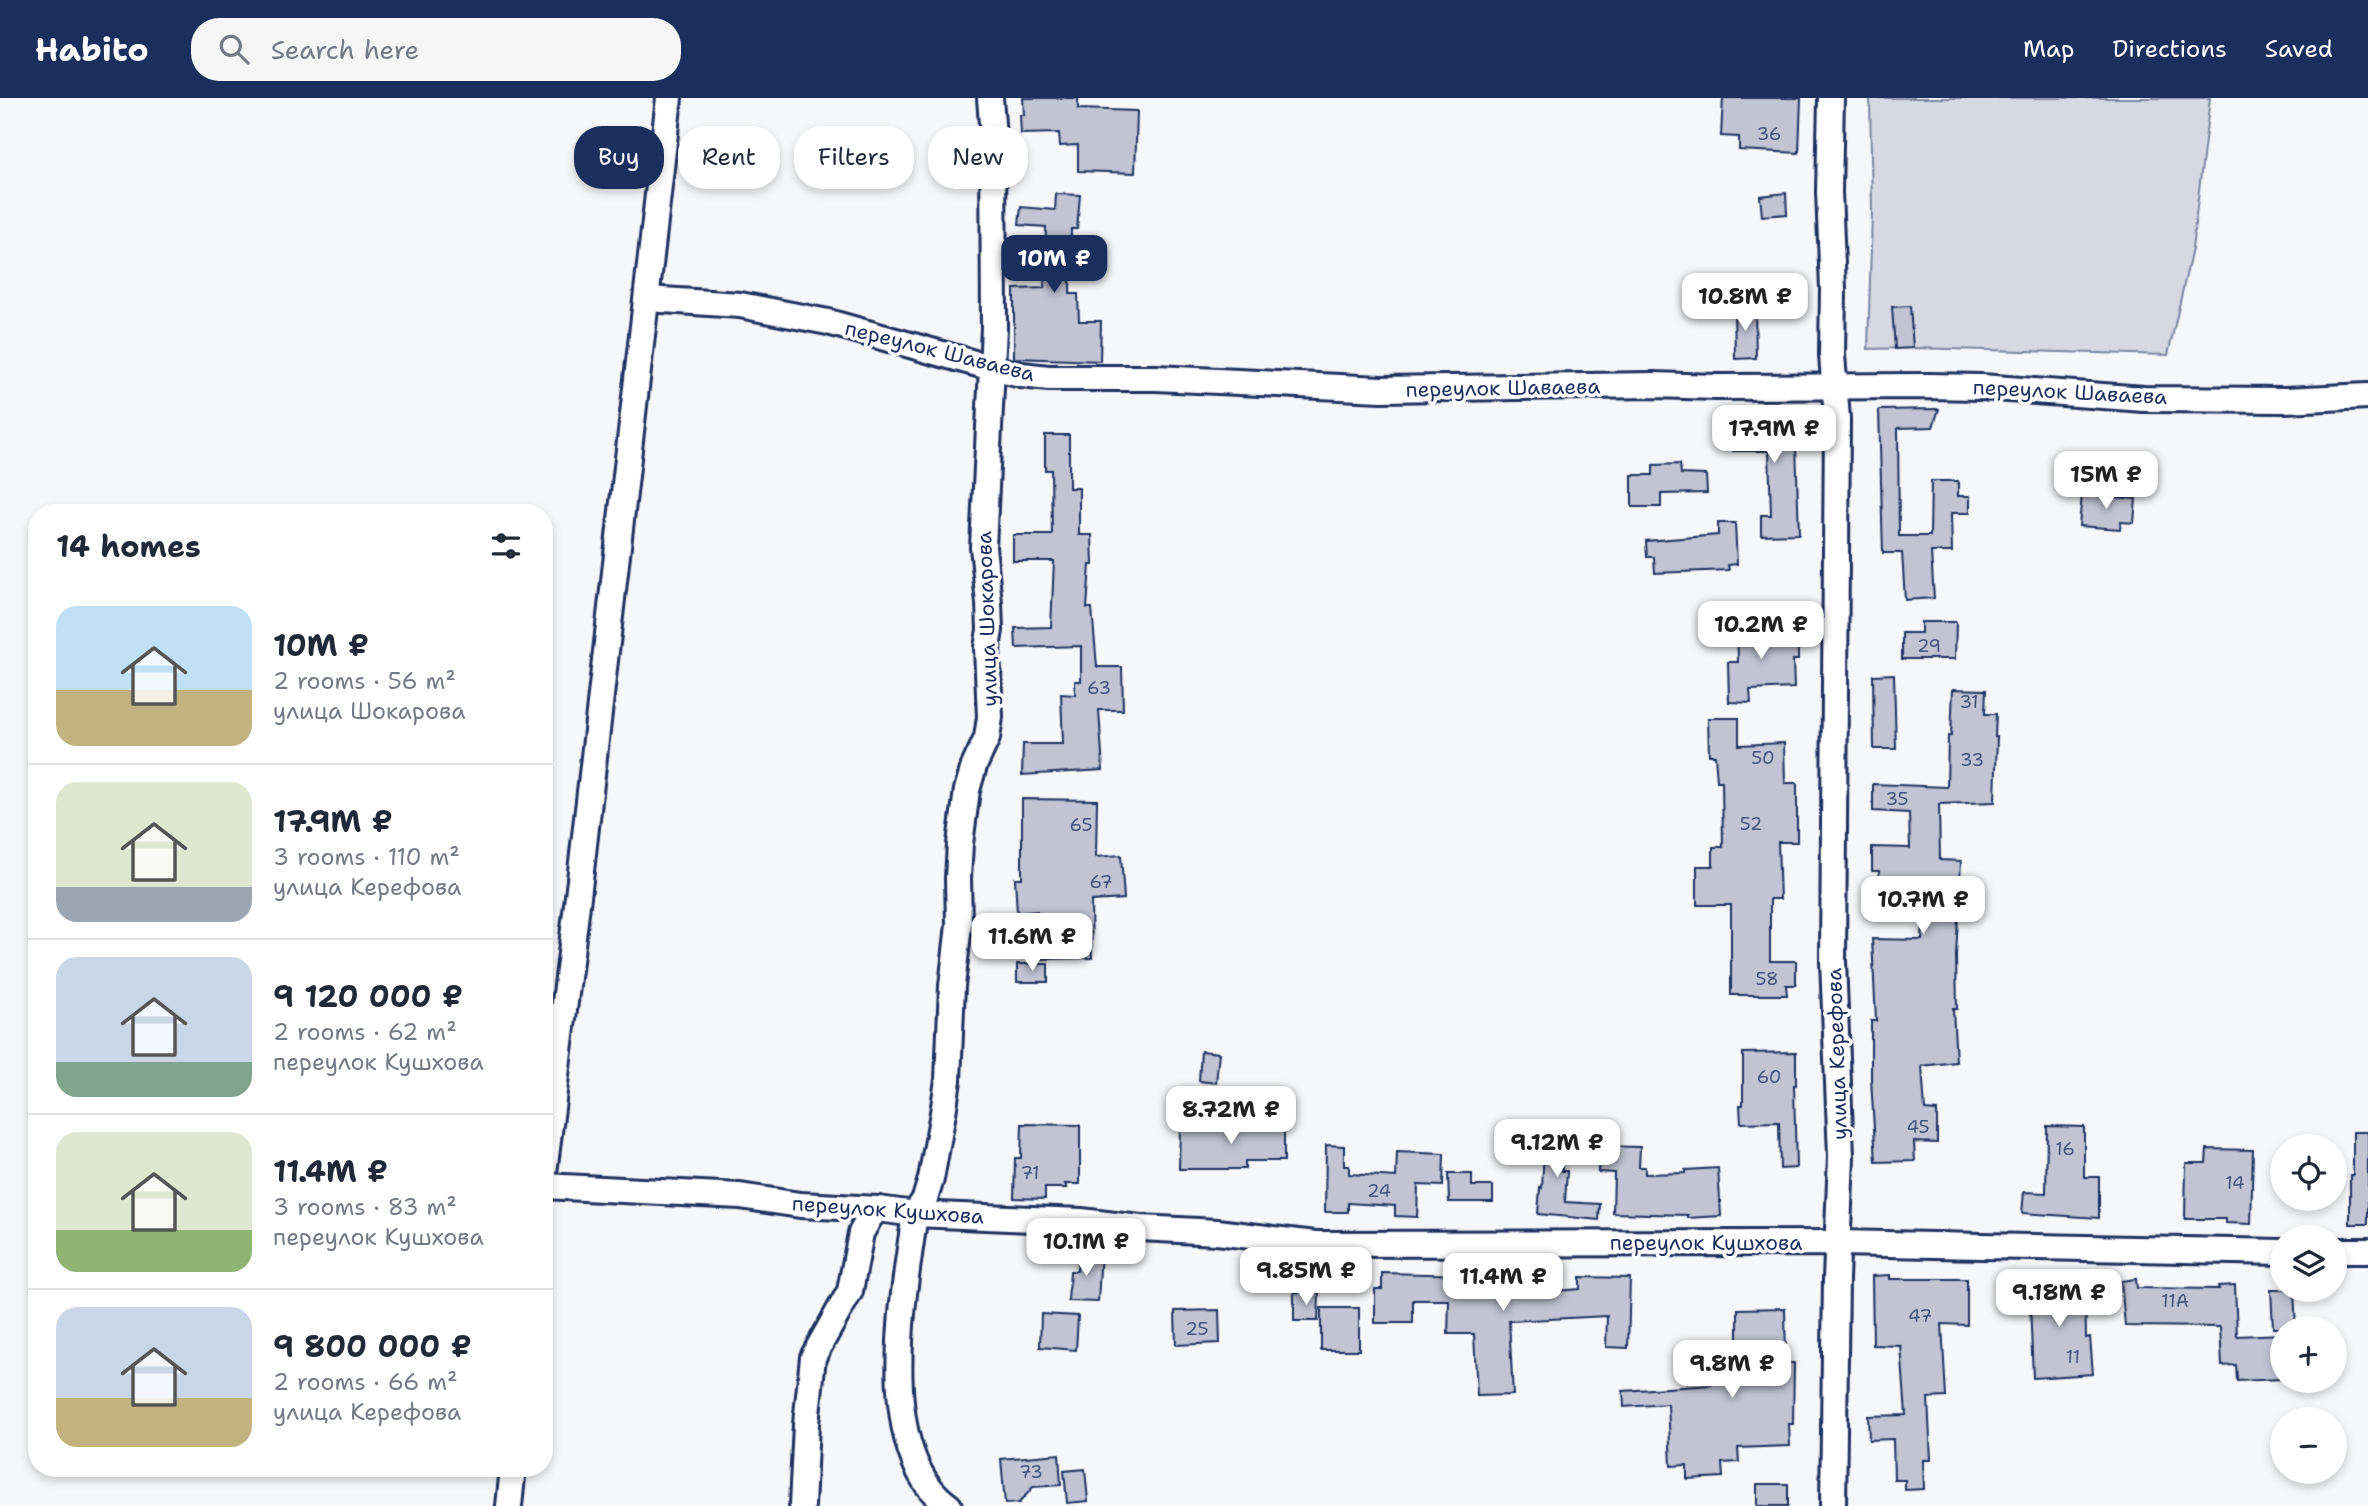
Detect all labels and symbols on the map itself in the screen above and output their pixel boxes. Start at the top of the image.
house number: 36 [1757,122,1781,146]
pin: 10M ₽ [1005,236,1103,295]
pin: 10.8M ₽ [1680,274,1810,333]
street label: переулок Шаваева [842,314,1038,388]
street label: переулок Шаваева [1405,372,1601,404]
street label: переулок Шаваева [1972,373,2168,411]
pin: 17.9M ₽ [1709,406,1839,465]
pin: 15M ₽ [2057,452,2155,511]
street label: улица Шокарова [970,531,1004,707]
pin: 10.2M ₽ [1696,602,1826,661]
house number: 29 [1917,634,1941,658]
house number: 63 [1087,676,1111,700]
house number: 31 [1959,690,1979,714]
house number: 50 [1751,746,1775,770]
house number: 33 [1960,748,1984,772]
house number: 35 [1885,787,1909,811]
house number: 52 [1740,812,1762,836]
house number: 65 [1070,813,1092,837]
house number: 67 [1089,870,1113,894]
pin: 10.7M ₽ [1858,876,1988,936]
pin: 11.6M ₽ [967,914,1097,973]
house number: 58 [1755,967,1779,991]
street label: улица Керефова [1820,968,1854,1140]
house number: 60 [1757,1065,1781,1089]
pin: 8.72M ₽ [1166,1086,1296,1146]
house number: 45 [1906,1115,1930,1139]
pin: 9.12M ₽ [1492,1119,1622,1179]
house number: 16 [2055,1137,2075,1161]
house number: 71 [1020,1161,1040,1185]
house number: 14 [2225,1171,2245,1195]
house number: 24 [1367,1179,1391,1203]
street label: переулок Кушхова [791,1189,985,1231]
pin: 10.1M ₽ [1021,1218,1151,1278]
street label: переулок Кушхова [1610,1229,1802,1257]
pin: 9.85M ₽ [1241,1248,1371,1307]
pin: 11.4M ₽ [1438,1254,1568,1313]
pin: 9.18M ₽ [1994,1270,2124,1329]
house number: 11А [2161,1289,2189,1313]
house number: 47 [1908,1304,1932,1328]
house number: 25 [1185,1317,1209,1341]
pin: 9.8M ₽ [1675,1340,1789,1400]
house number: 11 [2066,1345,2080,1369]
house number: 73 [1019,1460,1043,1484]

